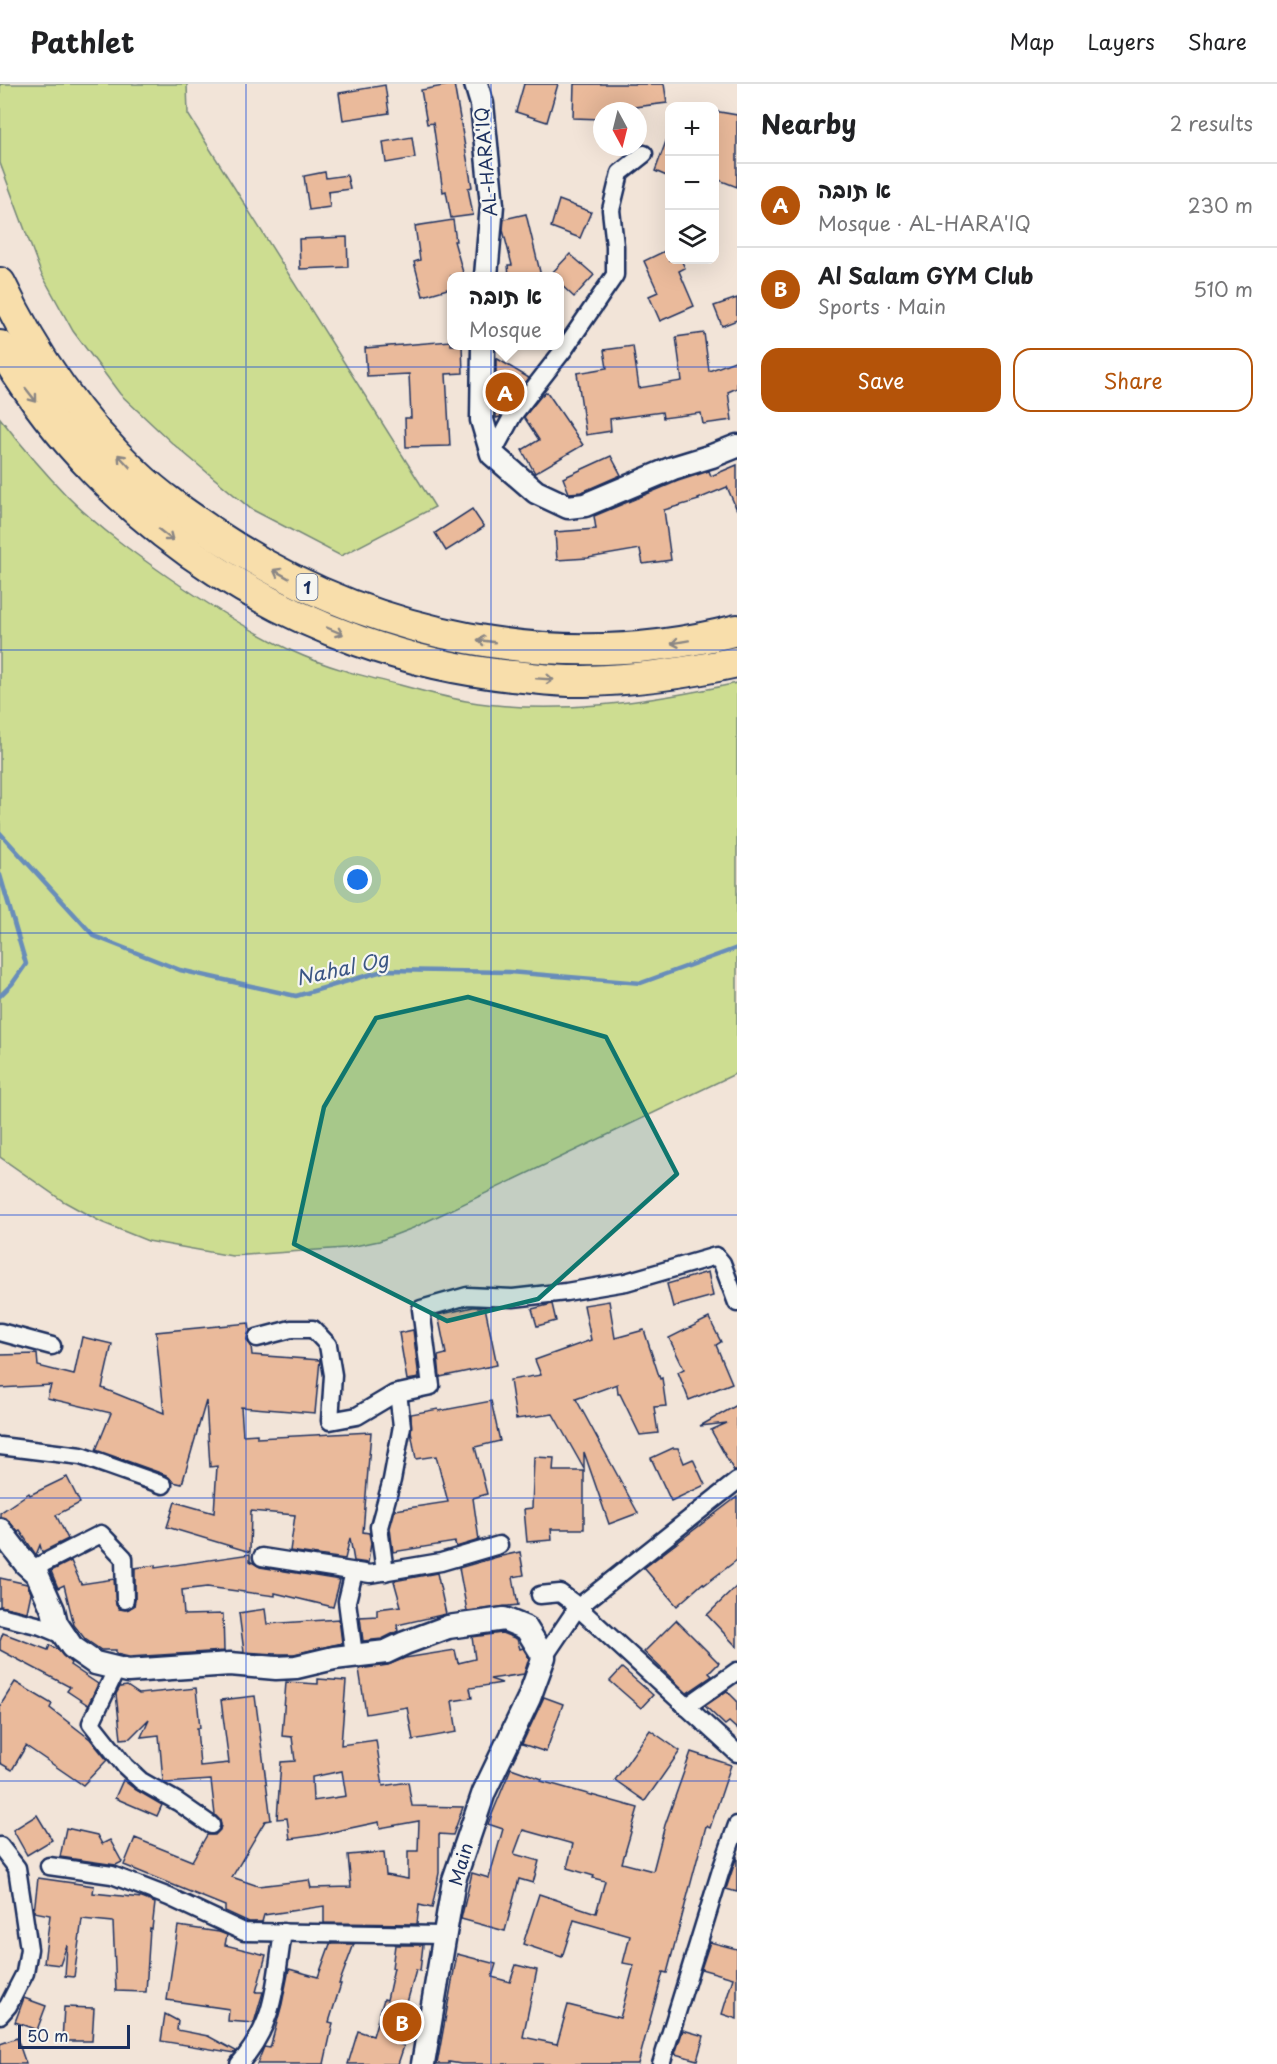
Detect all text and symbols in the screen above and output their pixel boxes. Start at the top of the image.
text: Pathlet [30,20,134,63]
text: Map [1010,25,1054,57]
text: Layers [1087,25,1155,57]
text: Share [1188,25,1247,57]
north arrow [593,102,647,156]
map controls [665,102,719,264]
button: + [665,102,719,156]
text: Nearby [761,104,856,143]
street label: AL-HARA'IQ [467,106,503,218]
text: 2 results [1170,108,1253,138]
button: − [665,156,719,210]
text: א תובה [818,172,891,205]
text: A [773,190,788,220]
text: 230 m [1188,190,1253,220]
text: Mosque · AL-HARA'IQ [818,208,1031,238]
button: layers [665,210,719,264]
text: Al Salam GYM Club [818,258,1034,291]
popup [447,272,564,350]
text: B [774,274,787,304]
text: 510 m [1193,274,1253,304]
text: א תובה [469,278,542,311]
text: Sports · Main [818,291,946,321]
text: Mosque [469,314,542,344]
button: Save [761,348,1001,412]
button: Share [1013,348,1253,412]
pin: A [486,370,524,414]
one-way arrow [25,387,38,403]
one-way arrow [117,454,131,469]
one-way arrow [158,529,174,542]
one-way arrow [273,568,291,579]
road number: 1 [296,574,318,600]
one-way arrow [326,626,344,637]
one-way arrow [476,636,496,647]
one-way arrow [671,637,690,648]
one-way arrow [534,674,554,685]
your location [343,865,372,894]
water label: Nahal Og [293,943,392,992]
street label: Main [441,1839,479,1889]
pin: B [382,2000,422,2044]
scale bar [18,2022,130,2050]
text: 50 m [27,2023,68,2047]

